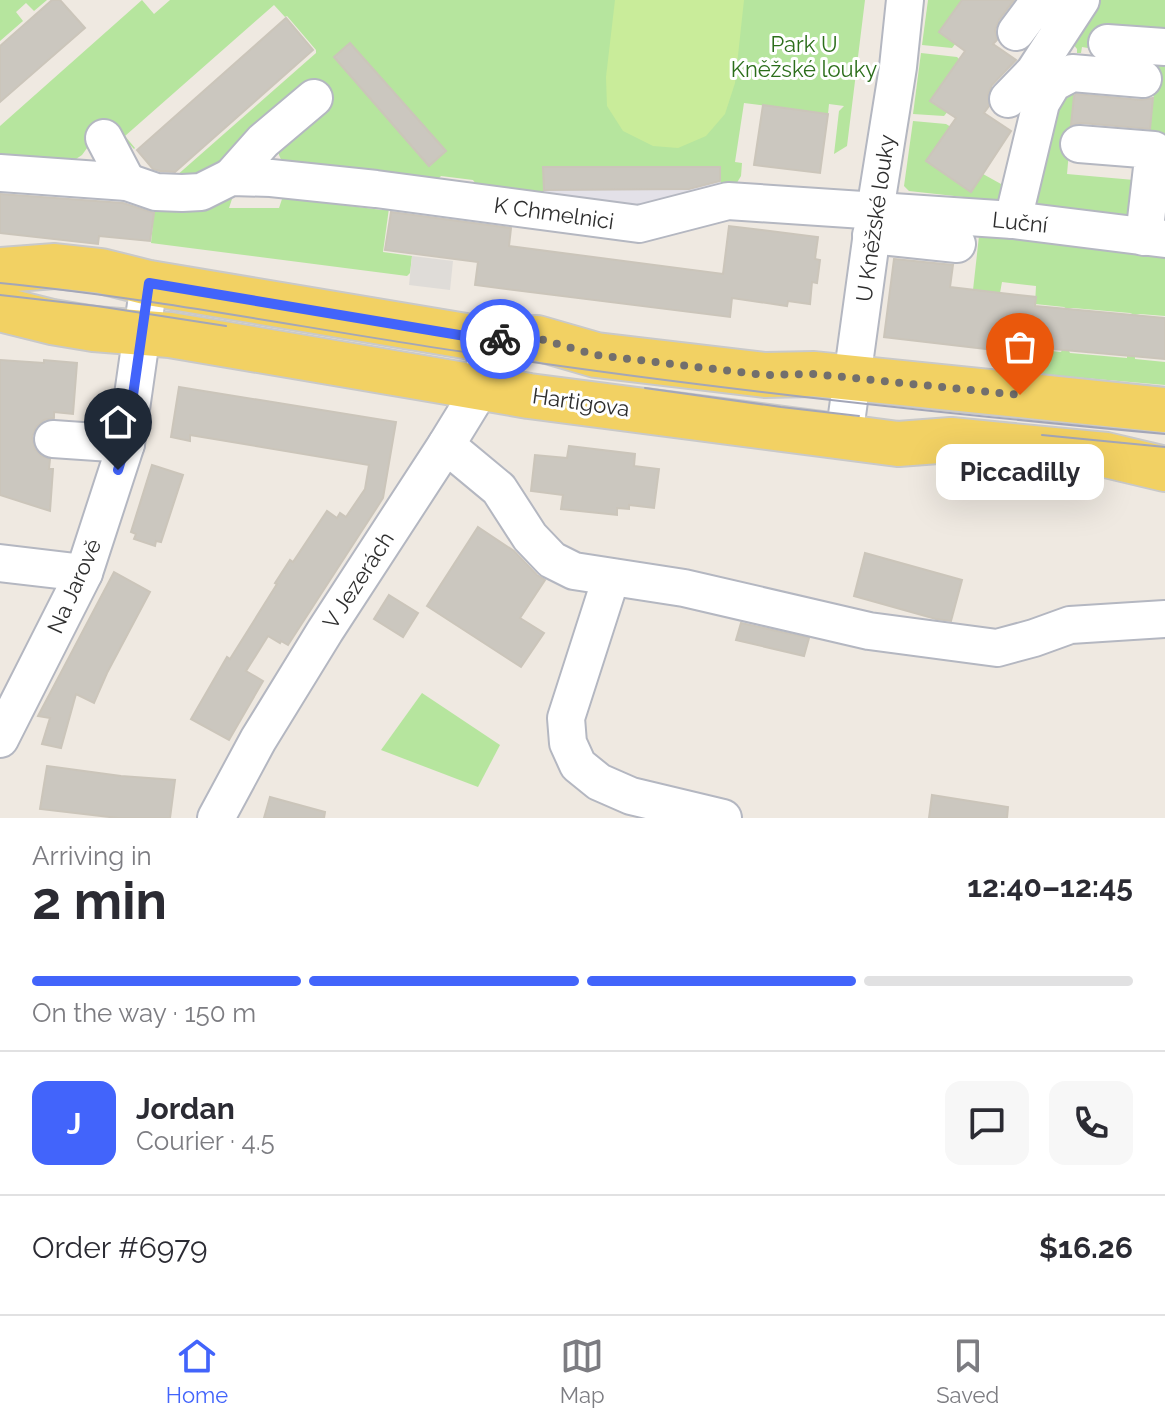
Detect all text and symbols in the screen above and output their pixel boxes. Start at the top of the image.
park label: Park U Kněžské louky [731,31,877,82]
street label: U Kněžské louky [850,133,900,303]
street label: K Chmelnici [492,192,616,234]
street label: Luční [991,206,1049,238]
courier [460,299,540,379]
pin [986,313,1054,395]
icon: bike [478,317,522,361]
icon: bag [998,325,1042,369]
street label: Hartigova [531,382,631,422]
pin [84,388,152,470]
icon: home [96,400,140,444]
callout: Piccadilly [936,443,1104,499]
text: Piccadilly [960,457,1080,487]
street label: V Jezerách [317,527,399,633]
street label: Na Jarově [42,535,106,637]
text: Arriving in [32,841,152,871]
text: 12:40–12:45 [967,869,1133,904]
text: 2 min [32,870,167,931]
text: On the way · 150 m [32,998,256,1028]
button: chat [945,1081,1029,1165]
button: phone [1049,1081,1133,1165]
text: Jordan [136,1091,235,1126]
text: J [67,1106,81,1141]
text: Courier · 4.5 [136,1126,275,1156]
text: Order #6979 [32,1230,208,1265]
text: $16.26 [1039,1230,1133,1265]
tab: Home [166,1334,228,1408]
tab: Map [560,1334,605,1408]
tab: Saved [936,1334,999,1408]

